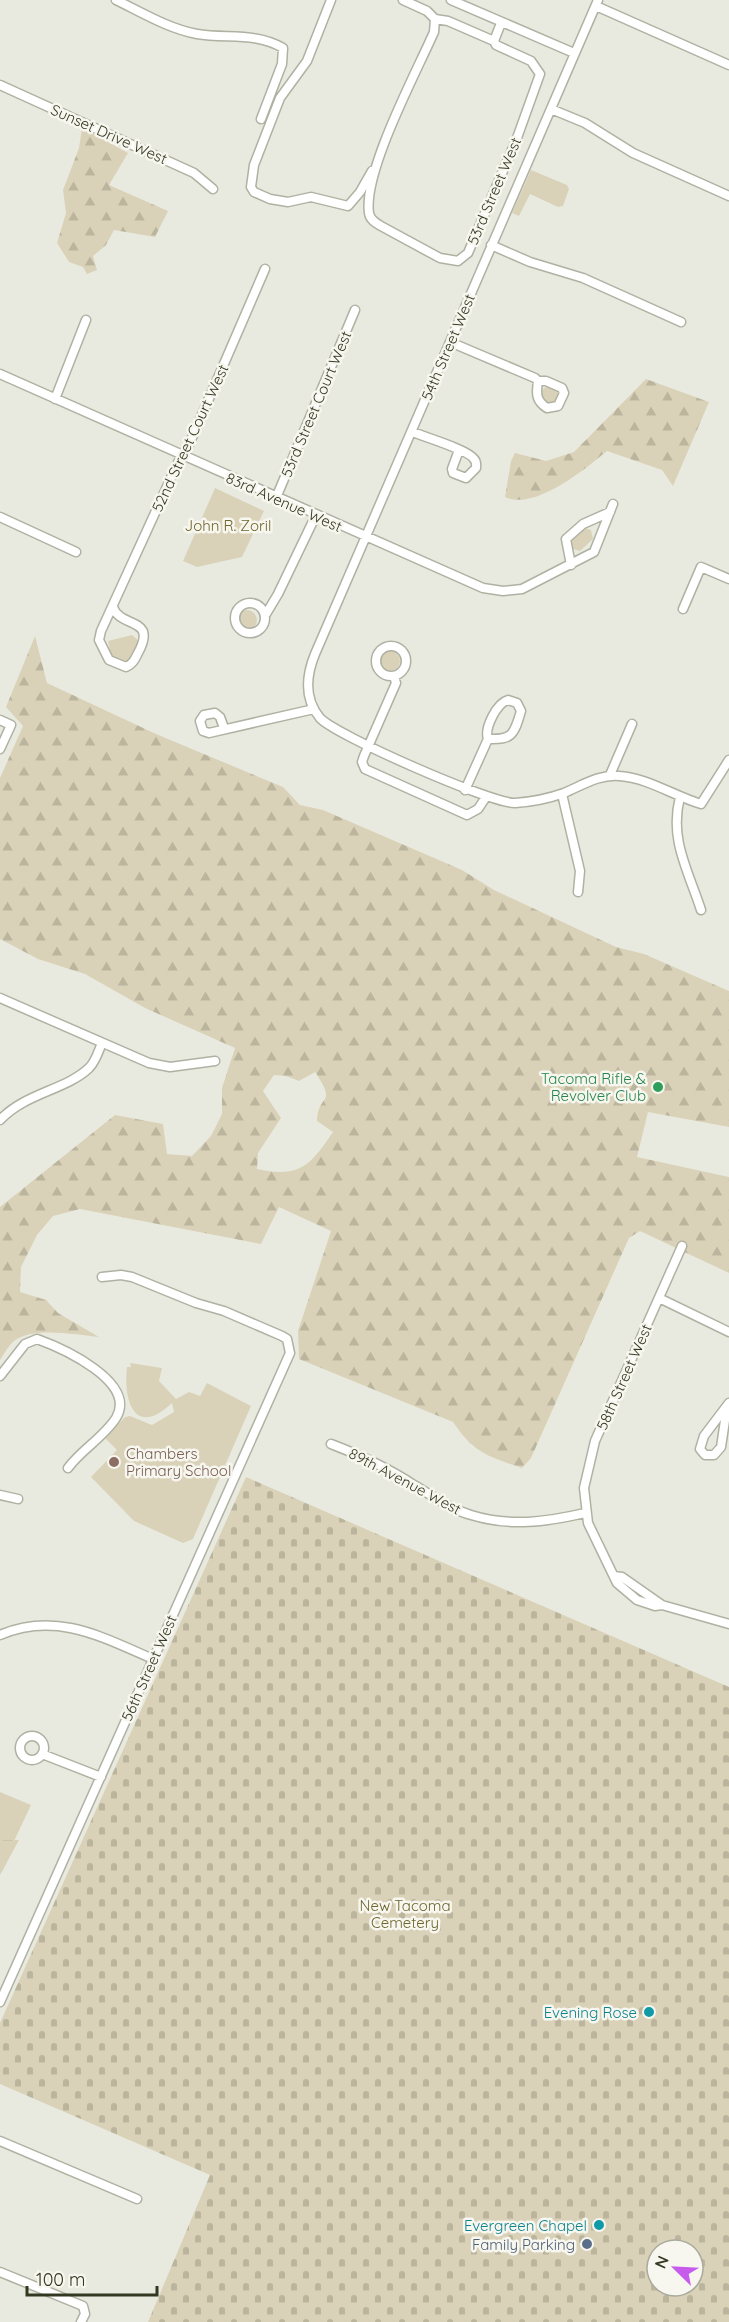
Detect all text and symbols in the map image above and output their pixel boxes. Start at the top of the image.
street label: Sunset Drive West [48,100,170,168]
street label: 53rd Street West [463,135,525,247]
street label: 54th Street West [417,291,479,403]
street label: 53rd Street Court West [277,328,355,480]
street label: 52nd Street Court West [147,361,233,515]
street label: 83rd Avenue West [223,468,345,536]
park label: John R. Zoril [185,516,271,535]
place label: Tacoma Rifle & Revolver Club [541,1069,646,1105]
marker: Tacoma Rifle & Revolver Club [651,1080,665,1094]
street label: 58th Street West [592,1321,656,1433]
street label: 89th Avenue West [346,1443,464,1519]
place label: Chambers Primary School [126,1444,231,1480]
marker: Chambers Primary School [107,1455,121,1469]
street label: 56th Street West [117,1612,181,1724]
park label: New Tacoma Cemetery [359,1896,451,1932]
place label: Evening Rose [544,2003,637,2022]
marker: Evening Rose [642,2005,656,2019]
place label: Evergreen Chapel [464,2216,587,2235]
marker: Evergreen Chapel [592,2218,606,2232]
place label: Family Parking [472,2235,575,2254]
marker: Family Parking [580,2237,594,2251]
north arrow [645,2238,705,2298]
text: N [650,2252,673,2271]
scale bar [27,2259,158,2297]
text: 100 m [36,2268,85,2291]

